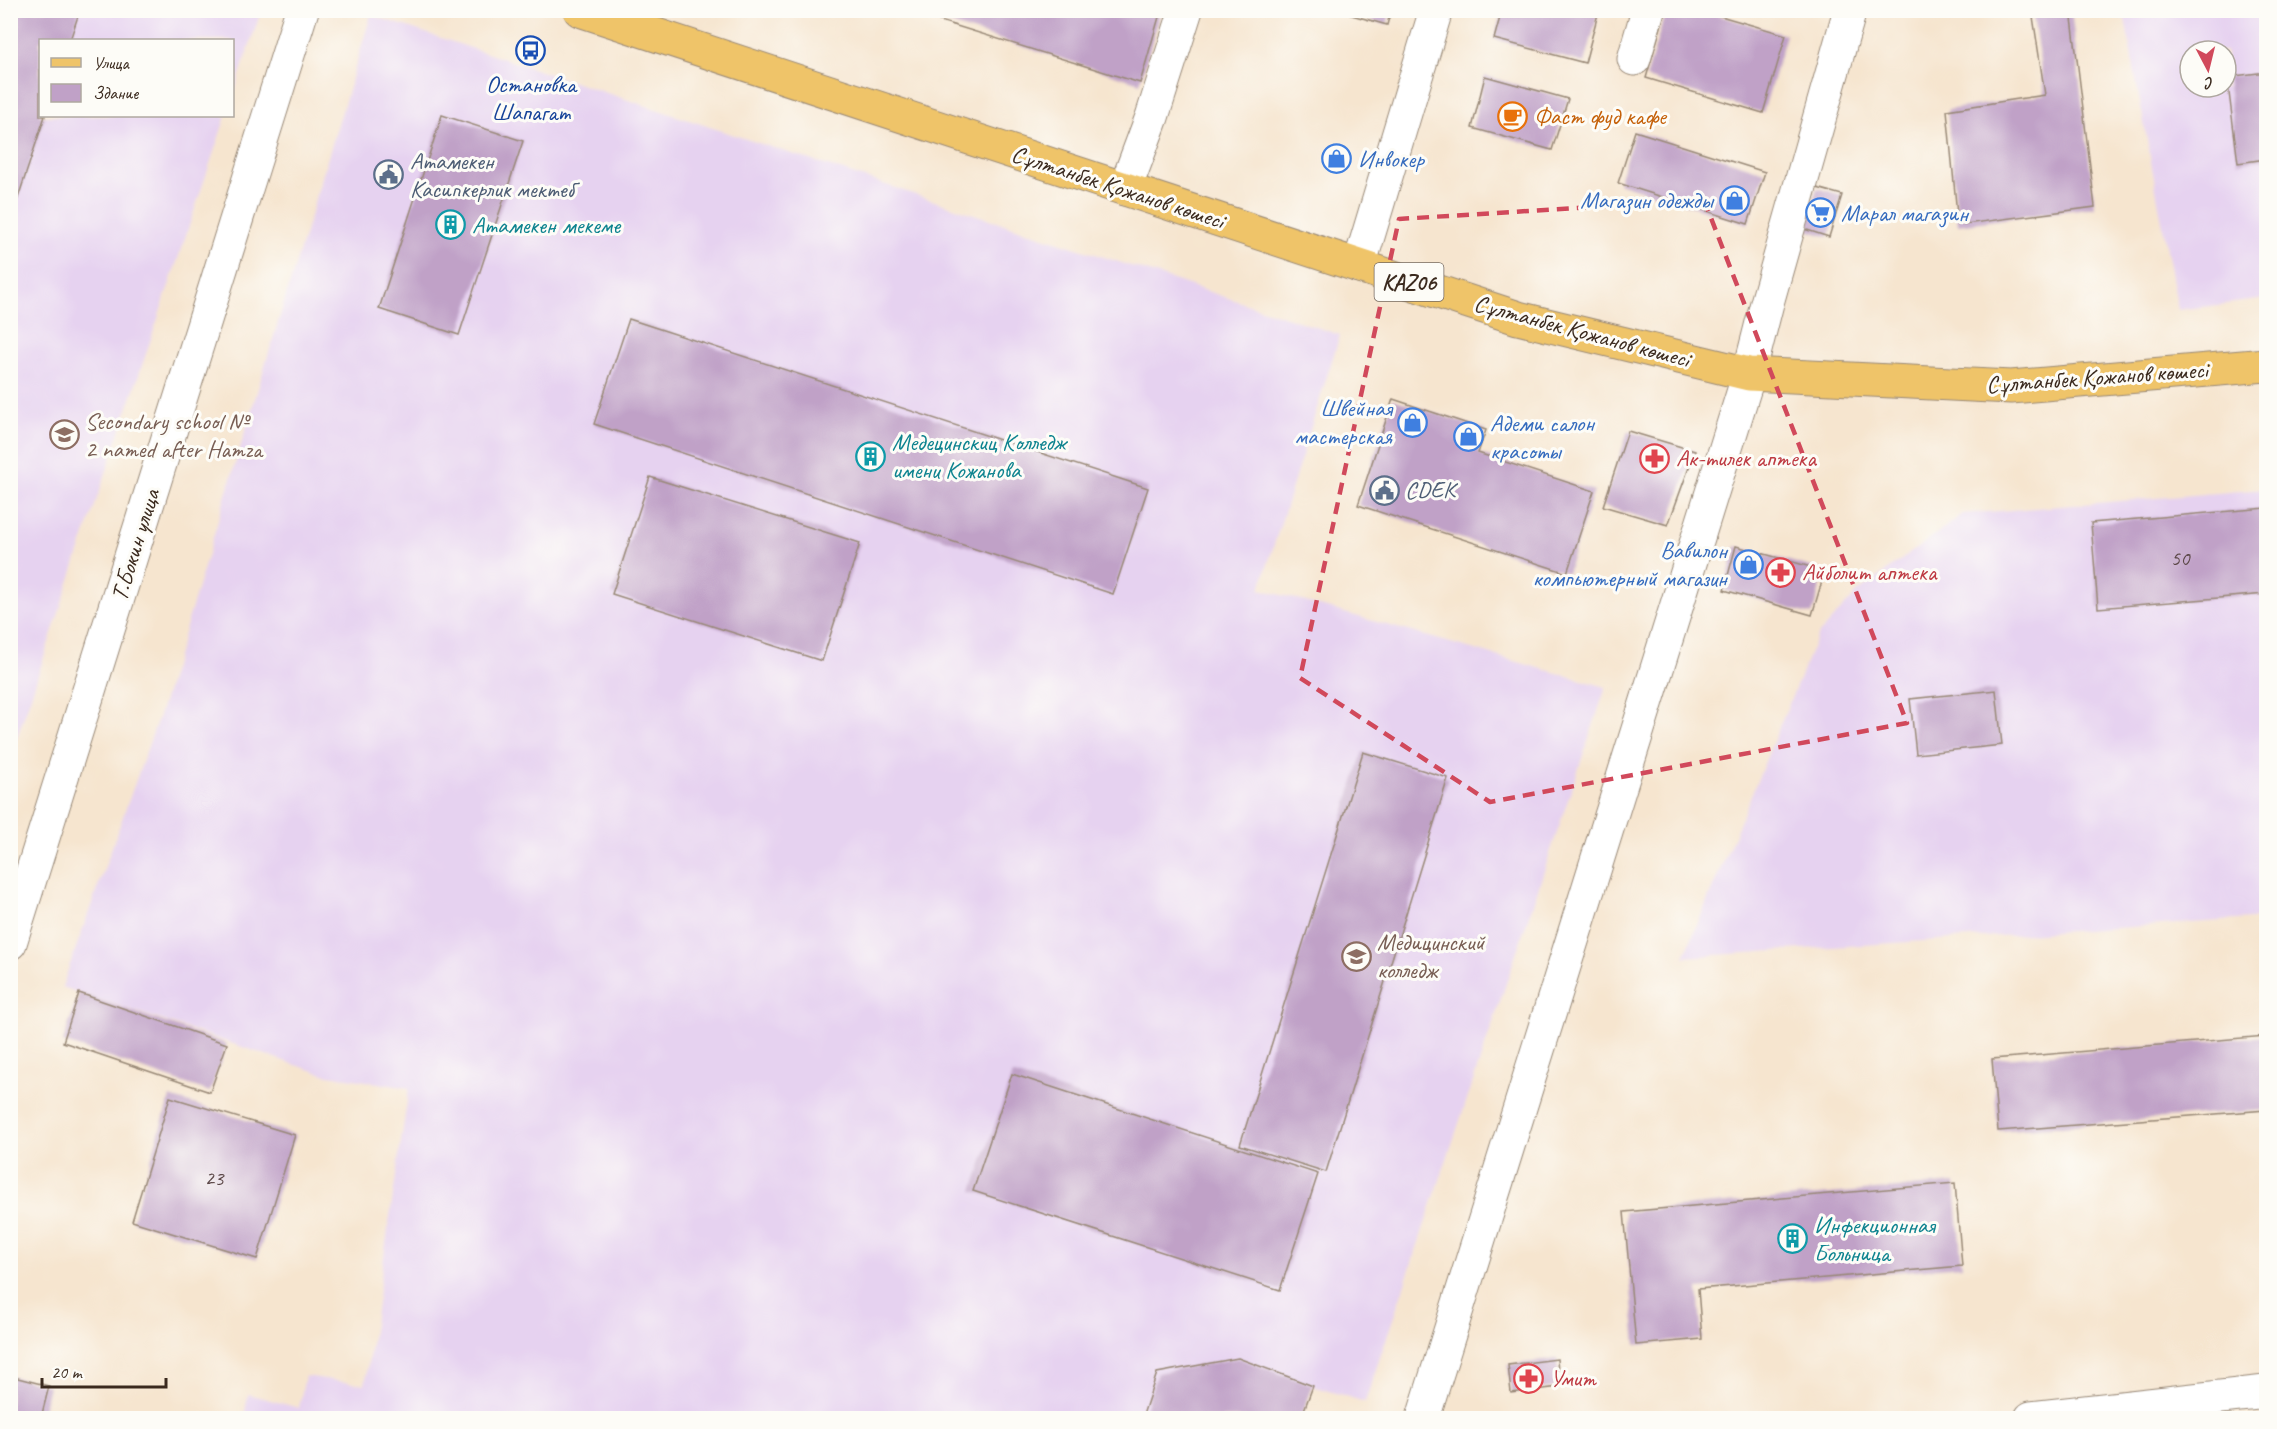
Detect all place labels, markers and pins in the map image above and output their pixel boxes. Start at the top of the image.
bus stop icon: Остановка Шапагат [515,35,547,67]
place label: Остановка Шапагат [486,69,578,127]
cafe icon: Фаст фуд кафе [1497,100,1529,132]
place label: Фаст фуд кафе [1534,101,1668,131]
shop icon: Инвокер [1321,143,1353,175]
place label: Инвокер [1358,144,1425,174]
place label: Атамекен Касипкерлик мектеб [410,146,581,204]
public building icon: Атамекен Касипкерлик мектеб [373,159,405,191]
shop icon: Магазин одежды [1718,184,1750,216]
place label: Магазин одежды [1580,185,1715,215]
supermarket icon: Марал магазин [1804,197,1836,229]
place label: Марал магазин [1841,198,1970,228]
building icon: Атамекен мекеме [435,209,467,241]
place label: Атамекен мекеме [472,210,622,240]
place label: Швейная мастерская [1295,393,1394,451]
place label: Secondary school № 2 named after Hamza [85,406,264,464]
shop icon: Швейная мастерская [1397,406,1429,438]
place label: Адеми салон красоты [1490,408,1595,466]
school or university icon: Secondary school № 2 named after Hamza [48,419,80,451]
shop icon: Адеми салон красоты [1453,421,1485,453]
place label: Медецинскиц Колледж имени Кожанова [892,427,1068,485]
building icon: Медецинскиц Колледж имени Кожанова [855,440,887,472]
pharmacy icon: Ак-тилек аптека [1639,442,1671,474]
place label: Ак-тилек аптека [1676,443,1817,473]
public building icon: CDEK [1368,474,1400,506]
place label: CDEK [1405,475,1459,505]
place label: Вавилон компьютерный магазин [1532,535,1729,593]
shop icon: Вавилон компьютерный магазин [1732,548,1764,580]
pharmacy icon: Айболит аптека [1765,556,1797,588]
place label: Айболит аптека [1802,557,1938,587]
place label: Медицинский колледж [1377,927,1487,985]
school or university icon: Медицинский колледж [1340,940,1372,972]
place label: Инфекционная Больница [1814,1210,1936,1268]
building icon: Инфекционная Больница [1777,1223,1809,1255]
pharmacy icon: Умит [1513,1362,1545,1394]
place label: Умит [1550,1363,1597,1393]

